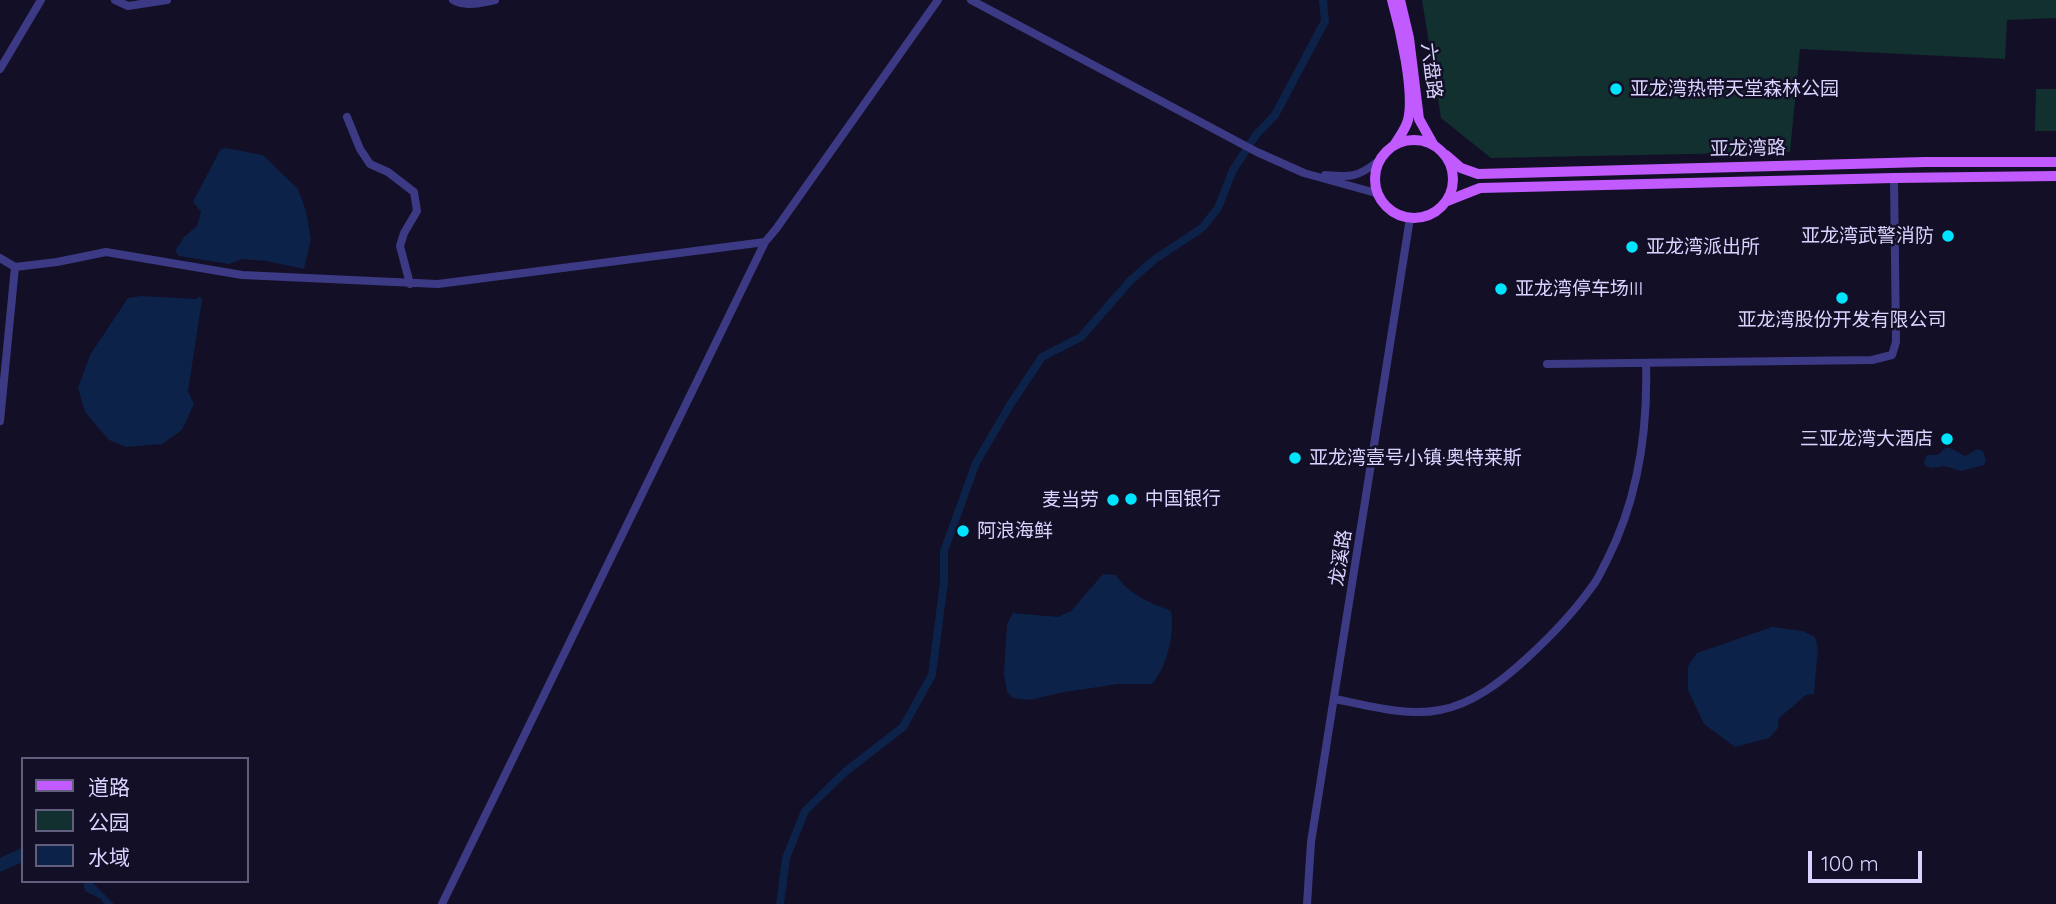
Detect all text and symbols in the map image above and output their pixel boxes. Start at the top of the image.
street label: 六盘路 [1416,41,1446,101]
place label: 亚龙湾热带天堂森林公园 [1630,78,1839,100]
marker: 亚龙湾热带天堂森林公园 [1608,81,1624,97]
street label: 亚龙湾路 [1710,137,1786,161]
place label: 亚龙湾武警消防 [1801,225,1934,247]
marker: 亚龙湾武警消防 [1940,228,1956,244]
place label: 亚龙湾派出所 [1646,236,1760,258]
marker: 亚龙湾派出所 [1624,239,1640,255]
place label: 亚龙湾停车场III [1515,278,1643,300]
marker: 亚龙湾停车场III [1493,281,1509,297]
marker: 亚龙湾股份开发有限公司 [1834,290,1850,306]
place label: 亚龙湾股份开发有限公司 [1738,309,1946,331]
place label: 三亚龙湾大酒店 [1800,428,1933,450]
marker: 三亚龙湾大酒店 [1939,431,1955,447]
place label: 亚龙湾壹号小镇·奥特莱斯 [1309,447,1522,469]
marker: 亚龙湾壹号小镇·奥特莱斯 [1287,450,1303,466]
place label: 中国银行 [1145,488,1221,510]
place label: 麦当劳 [1042,489,1099,511]
marker: 中国银行 [1123,491,1139,507]
marker: 麦当劳 [1105,492,1121,508]
place label: 阿浪海鲜 [977,520,1053,542]
marker: 阿浪海鲜 [955,523,971,539]
street label: 龙溪路 [1325,528,1357,588]
legend [21,757,248,883]
text: 道路 [88,774,130,800]
text: 公园 [88,809,130,835]
scale bar [1811,838,1925,882]
text: 水域 [88,844,130,870]
text: 100 m [1821,850,1879,876]

